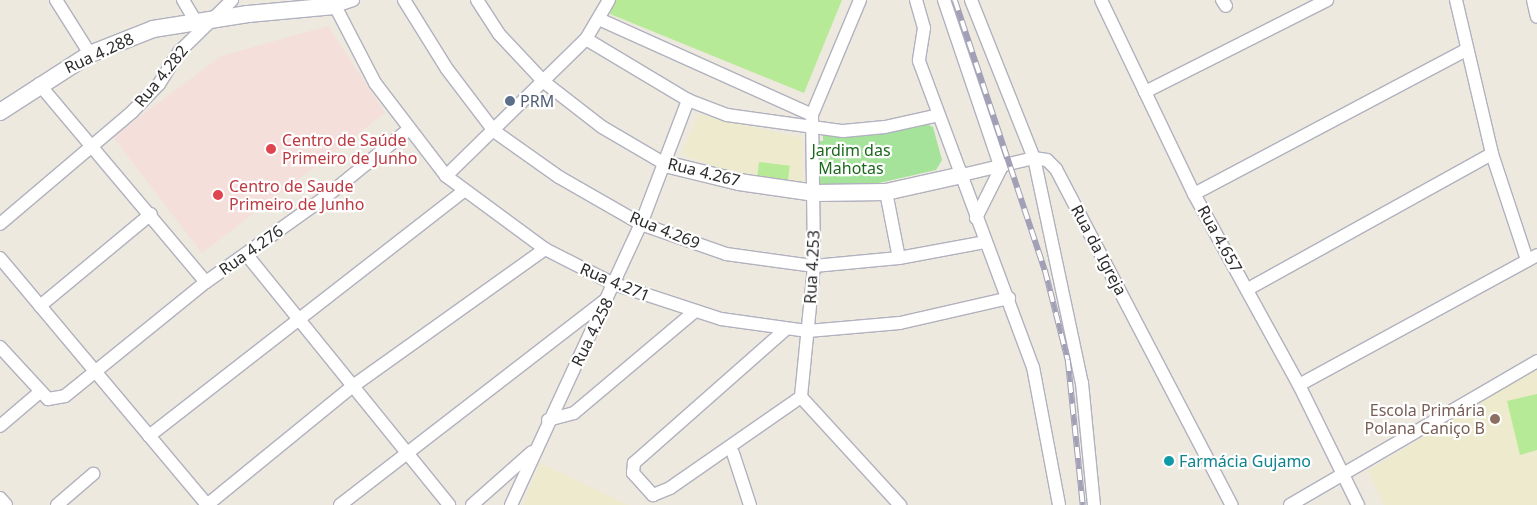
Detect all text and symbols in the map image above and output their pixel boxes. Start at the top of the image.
street label: Rua 4.288 [61,29,137,77]
street label: Rua 4.282 [130,41,192,111]
place label: PRM [520,91,554,111]
marker: PRM [504,95,516,107]
place label: Centro de Saúde Primeiro de Junho [282,130,417,168]
park label: Jardim das Mahotas [811,140,891,178]
marker: Centro de Saúde Primeiro de Junho [264,142,278,156]
street label: Rua 4.267 [666,154,742,190]
place label: Centro de Saude Primeiro de Junho [229,176,364,214]
marker: Centro de Saude Primeiro de Junho [211,188,225,202]
street label: Rua da Igreja [1067,202,1131,298]
street label: Rua 4.657 [1194,202,1246,276]
street label: Rua 4.269 [627,207,703,253]
street label: Rua 4.276 [215,221,287,279]
street label: Rua 4.253 [800,230,824,304]
street label: Rua 4.271 [577,259,653,305]
street label: Rua 4.258 [567,295,617,369]
place label: Escola Primária Polana Caniço B [1364,400,1485,438]
marker: Escola Primária Polana Caniço B [1489,413,1501,425]
place label: Farmácia Gujamo [1179,451,1311,471]
marker: Farmácia Gujamo [1163,455,1175,467]

